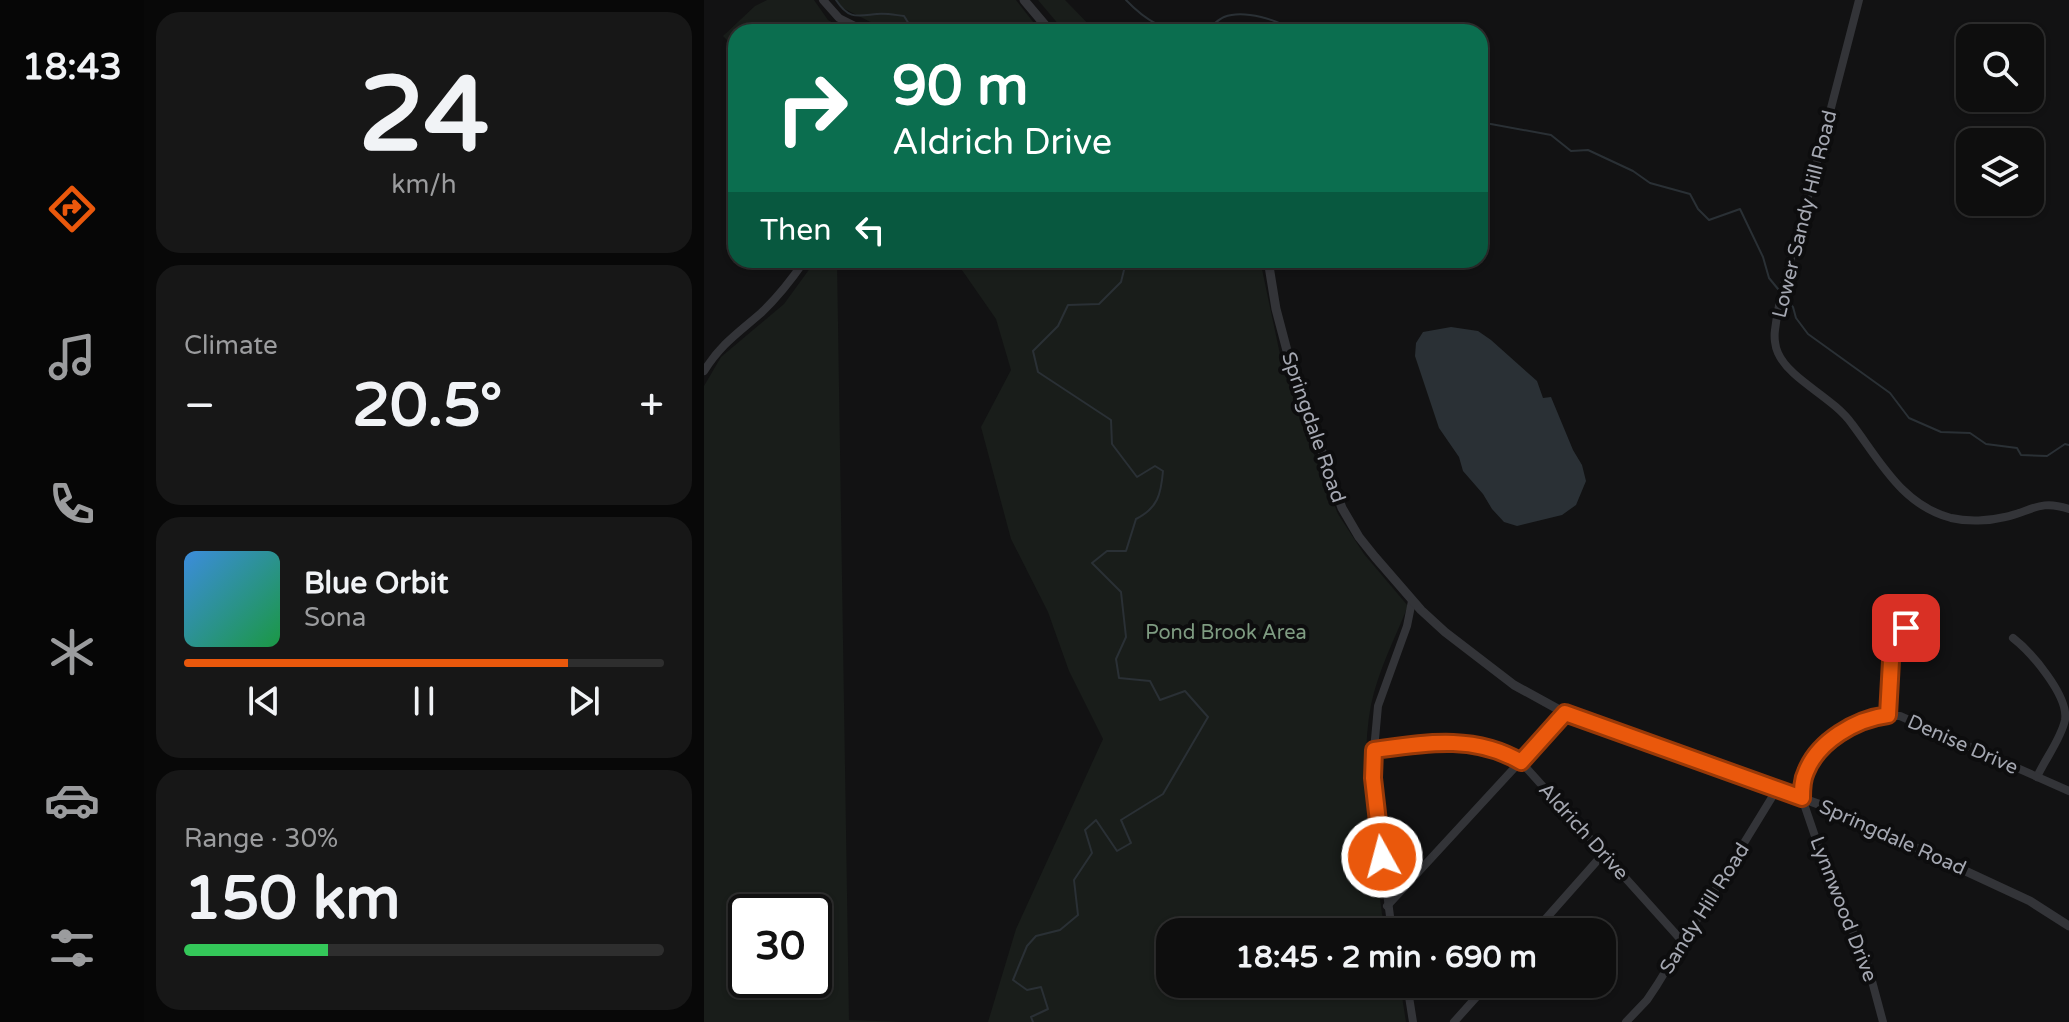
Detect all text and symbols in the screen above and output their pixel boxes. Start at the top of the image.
map controls [1956,24,2044,216]
button: search [1956,24,2044,112]
text: 18:43 [22,46,122,89]
text: 90 m [892,53,1028,120]
text: 24 [359,54,489,179]
icon: right [760,56,864,160]
street label: Lower Sandy Hill Road [1768,108,1842,320]
text: Aldrich Drive [892,121,1112,164]
button: layers [1956,128,2044,216]
text: km/h [391,169,457,200]
icon: directions [44,181,100,237]
icon: left [848,208,892,252]
text: Then [760,212,832,249]
icon: music [44,329,100,385]
text: Climate [184,330,278,361]
street label: Springdale Road [1276,349,1350,506]
text: 20.5° [352,370,502,442]
text: − [184,380,215,433]
text: + [639,380,664,433]
icon: phone [44,476,100,532]
text: Blue Orbit [304,565,449,602]
pin [1872,594,1940,662]
text: Sona [304,602,366,633]
icon: arrive [1884,606,1928,650]
park label: Pond Brook Area [1145,621,1307,645]
icon: climate [44,624,100,680]
icon: previous [242,679,286,723]
icon: pause [402,679,446,723]
icon: next [562,679,606,723]
street label: Denise Drive [1904,710,2022,780]
icon: car [44,772,100,828]
street label: Aldrich Drive [1533,778,1633,885]
street label: Springdale Road [1816,795,1970,881]
position arrow [1340,815,1424,899]
text: Range · 30% [184,823,338,854]
street label: Lynnwood Drive [1804,833,1882,985]
street label: Sandy Hill Road [1655,839,1755,978]
text: 150 km [184,863,400,935]
speed limit sign: 30 [728,894,832,998]
icon: filters [44,920,100,976]
text: 18:45 · 2 min · 690 m [1235,939,1537,976]

